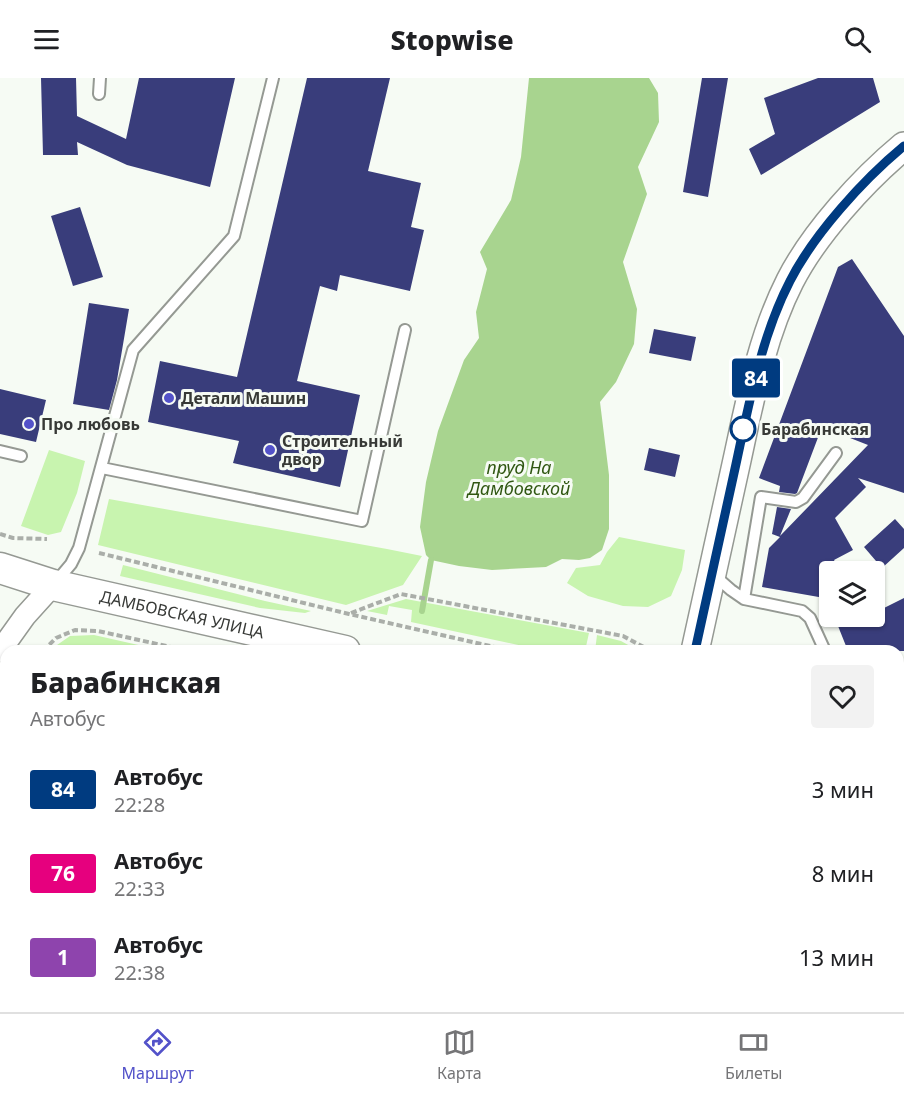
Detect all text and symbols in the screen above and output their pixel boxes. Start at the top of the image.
text: Stopwise [390,21,514,58]
icon: menu [30,23,63,56]
icon: search [841,23,874,56]
line badge: 84 [729,358,783,398]
text: 84 [744,364,768,392]
place label: Детали Машин [181,387,306,409]
marker: Детали Машин [162,391,176,405]
place label: Про любовь [41,413,140,435]
marker: Барабинская [730,416,756,442]
marker: Про любовь [22,417,36,431]
place label: Барабинская [761,418,869,440]
place label: Строительный двор [282,430,403,470]
marker: Строительный двор [263,443,277,457]
water label: пруд На Дамбовской [466,455,570,500]
map controls [819,561,885,627]
button: layers [819,561,885,627]
street label: ДАМБОВСКАЯ УЛИЦА [98,585,267,644]
text: Барабинская [30,663,221,701]
button: heart [811,665,874,728]
text: Автобус [30,705,106,732]
text: Автобус [114,761,203,791]
text: 3 мин [812,774,874,804]
text: 84 [51,775,75,803]
text: 22:28 [114,791,165,818]
text: Автобус [114,845,203,875]
text: 8 мин [812,858,874,888]
text: 76 [51,859,75,887]
text: 22:33 [114,875,165,902]
text: Автобус [114,929,203,959]
text: 13 мин [799,942,874,972]
text: 1 [57,943,69,971]
text: 22:38 [114,959,165,986]
tab: Маршрут [122,1026,194,1084]
tab: Карта [437,1026,482,1084]
tab: Билеты [725,1026,782,1084]

